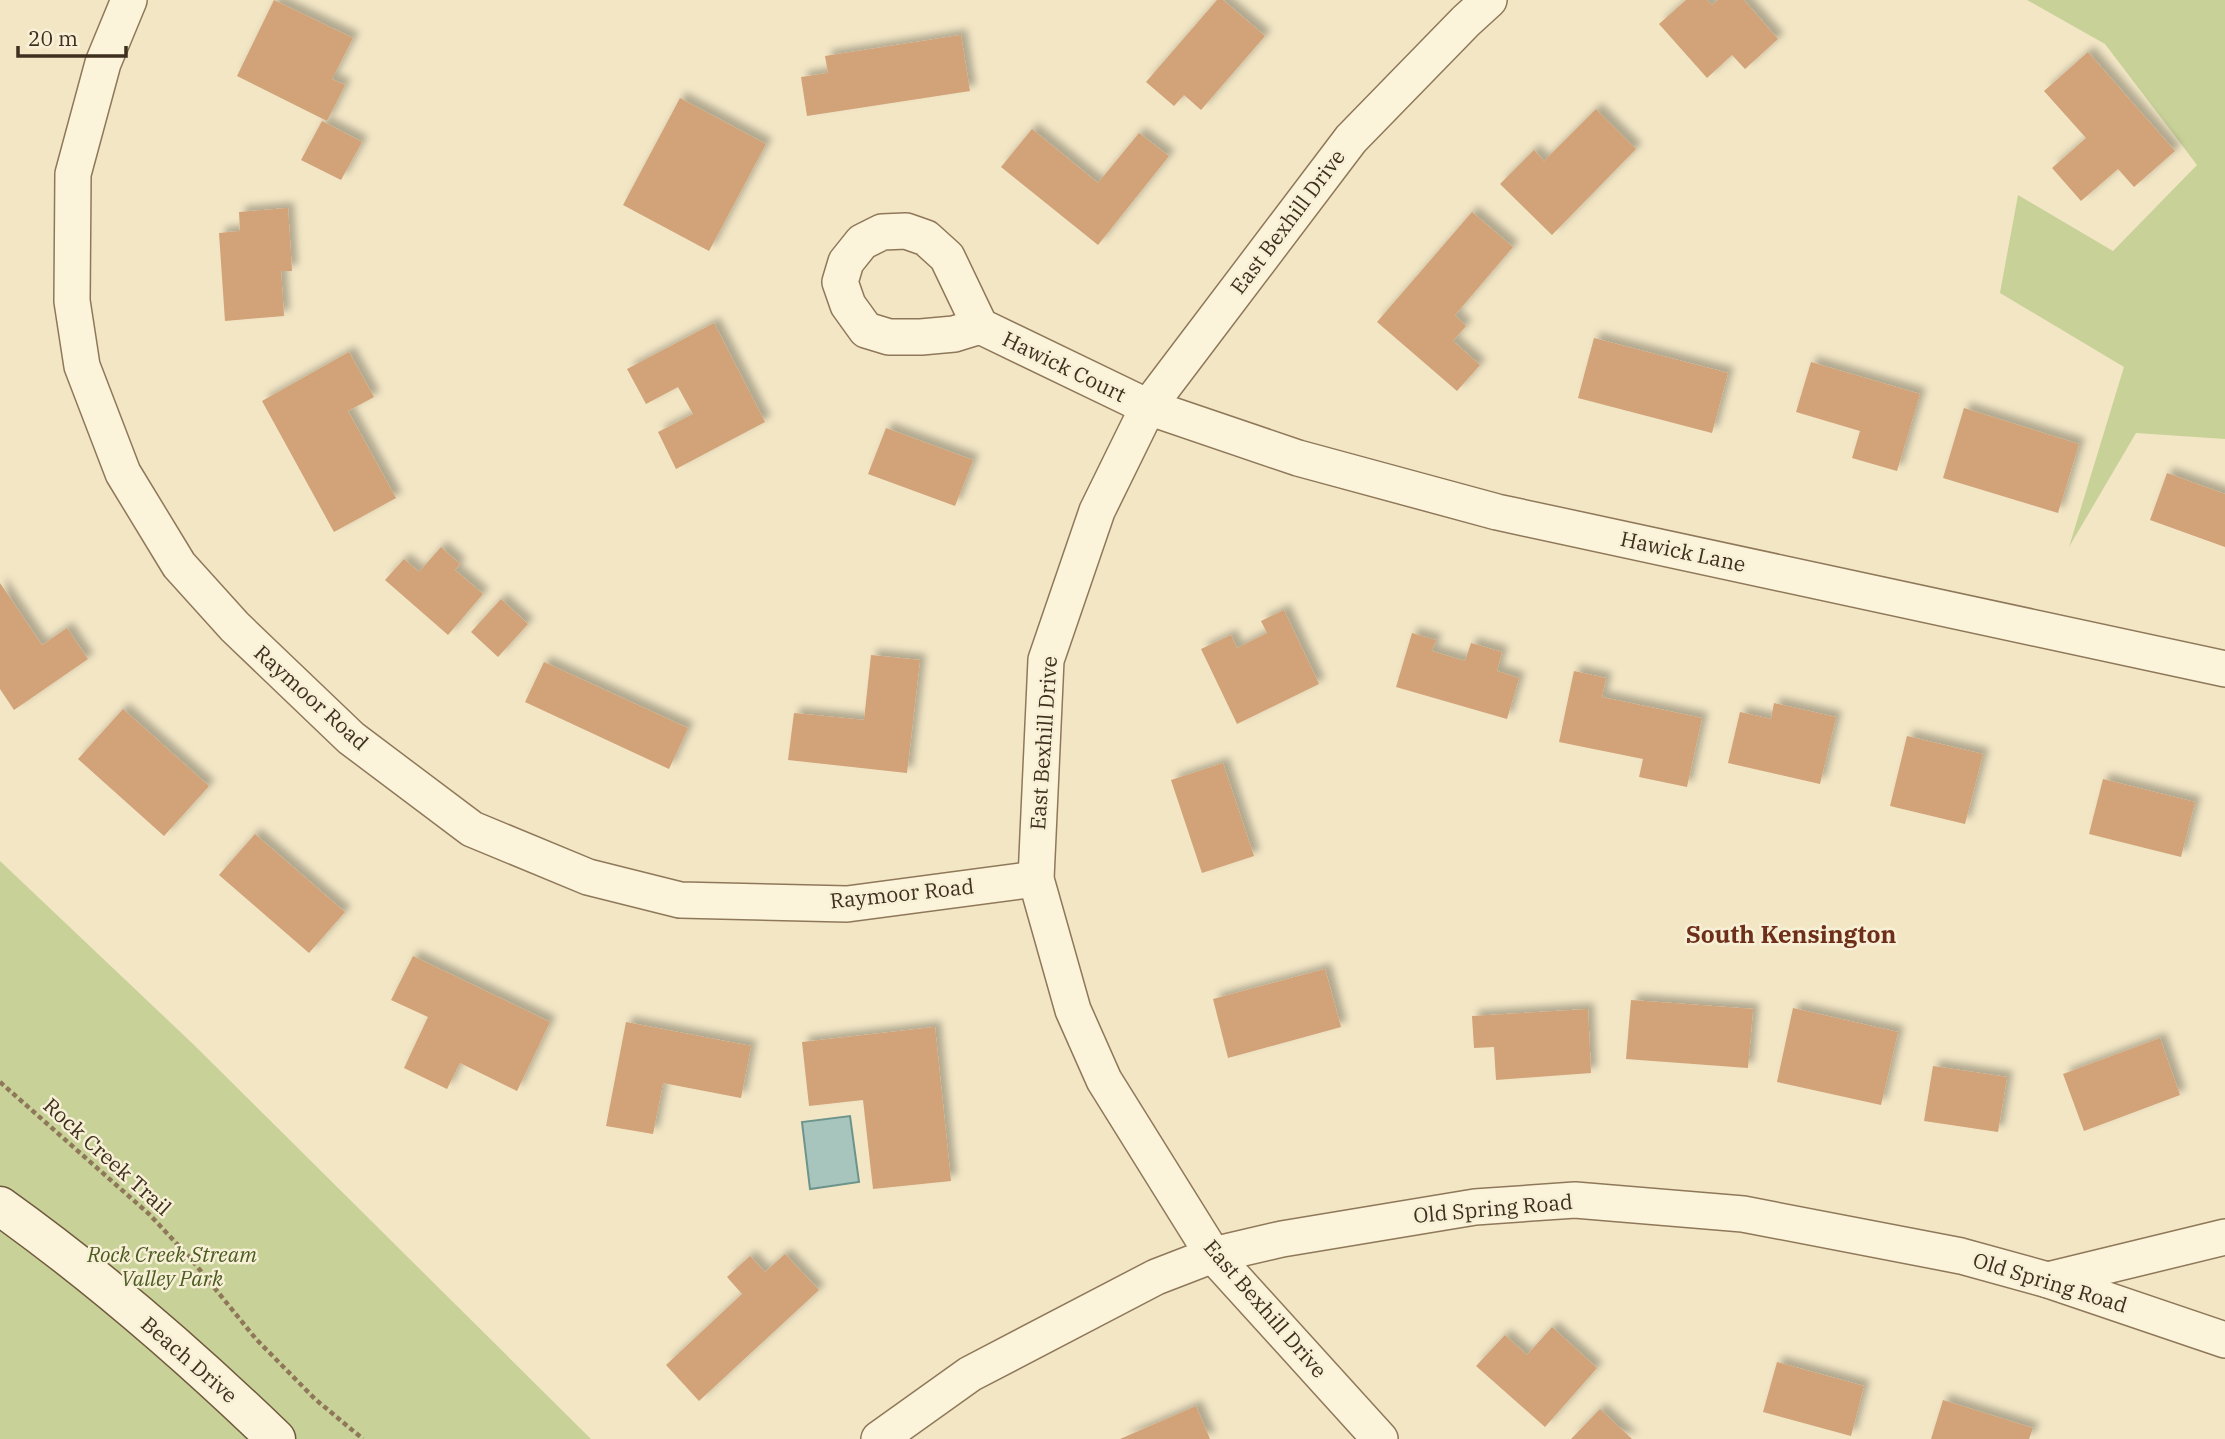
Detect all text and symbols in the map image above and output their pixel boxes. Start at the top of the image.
scale bar [18,14,126,58]
text: 20 m [28,24,78,52]
street label: East Bexhill Drive [1224,143,1351,299]
street label: Hawick Court [998,324,1131,408]
street label: Hawick Lane [1618,524,1748,578]
street label: Raymoor Road [249,638,375,756]
street label: East Bexhill Drive [1023,655,1063,831]
street label: Raymoor Road [828,871,976,914]
district label: South Kensington [1686,918,1896,950]
street label: Rock Creek Trail [38,1091,178,1221]
street label: Old Spring Road [1412,1187,1574,1229]
street label: East Bexhill Drive [1198,1233,1334,1383]
park label: Rock Creek Stream Valley Park [86,1240,257,1292]
street label: Old Spring Road [1970,1245,2131,1319]
street label: Beach Drive [136,1310,244,1409]

